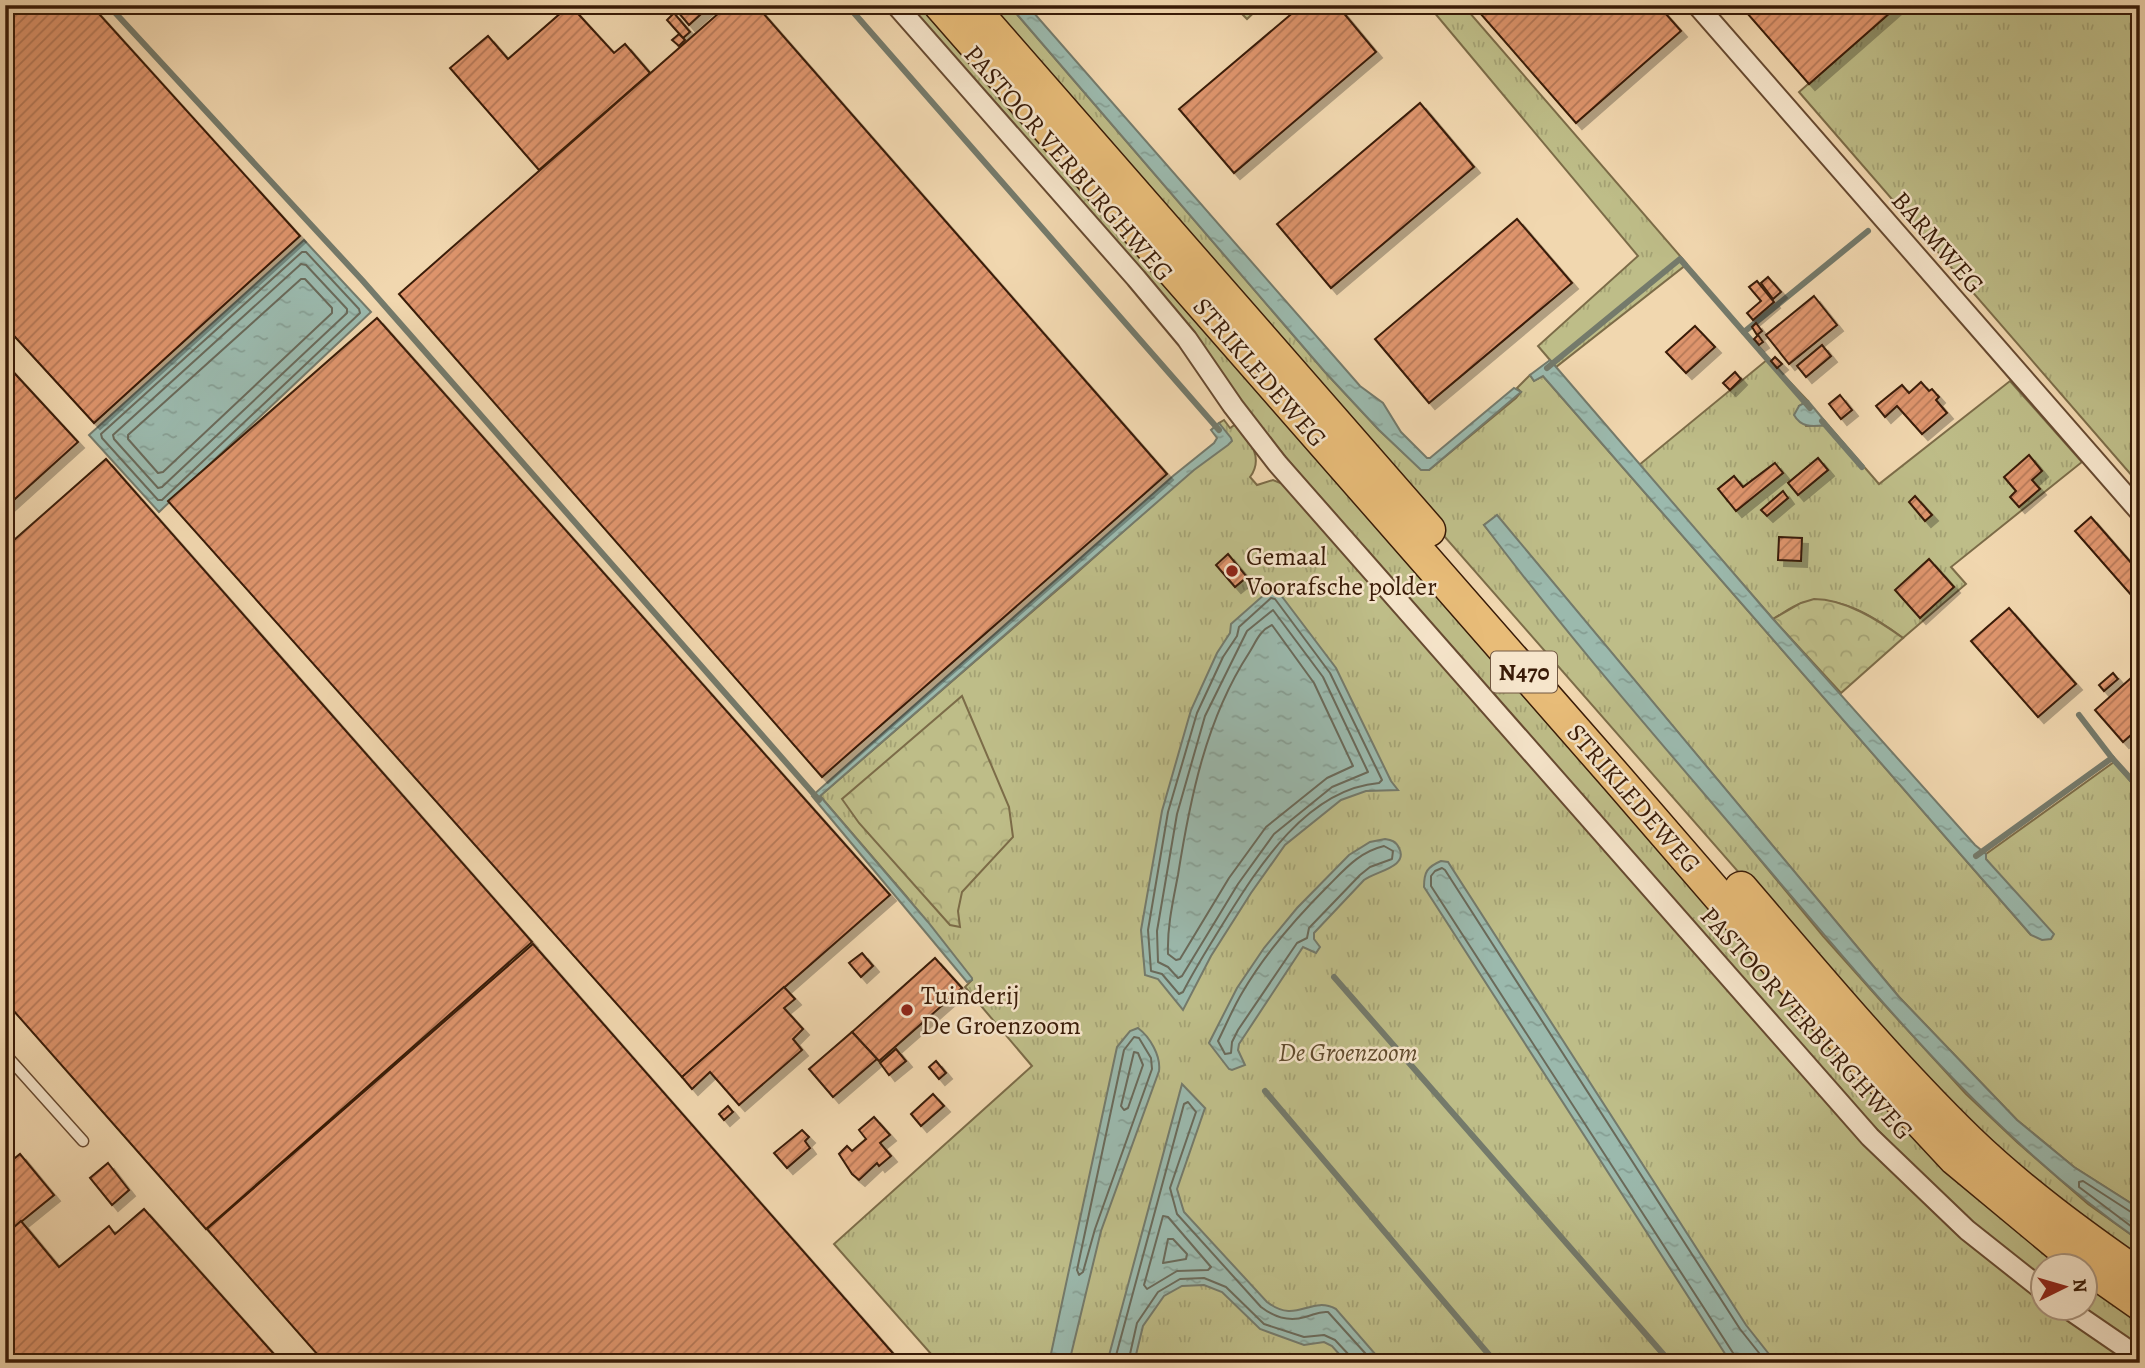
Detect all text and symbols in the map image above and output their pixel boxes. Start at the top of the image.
street label: PASTOOR VERBURGHWEG [956,38,1181,289]
street label: BARMWEG [1883,184,1992,301]
street label: STRIKLEDEWEG [1185,290,1334,455]
place label: Gemaal Voorafsche polder [1245,539,1437,604]
marker: Gemaal Voorafsche polder [1224,563,1240,579]
road number: N470 [1491,652,1557,692]
street label: STRIKLEDEWEG [1559,716,1708,881]
street label: PASTOOR VERBURGHWEG [1692,899,1921,1148]
place label: Tuinderij De Groenzoom [921,978,1081,1043]
marker: Tuinderij De Groenzoom [899,1002,915,1018]
park label: De Groenzoom [1278,1035,1418,1070]
north arrow [2030,1252,2100,1322]
text: N [2066,1278,2094,1294]

